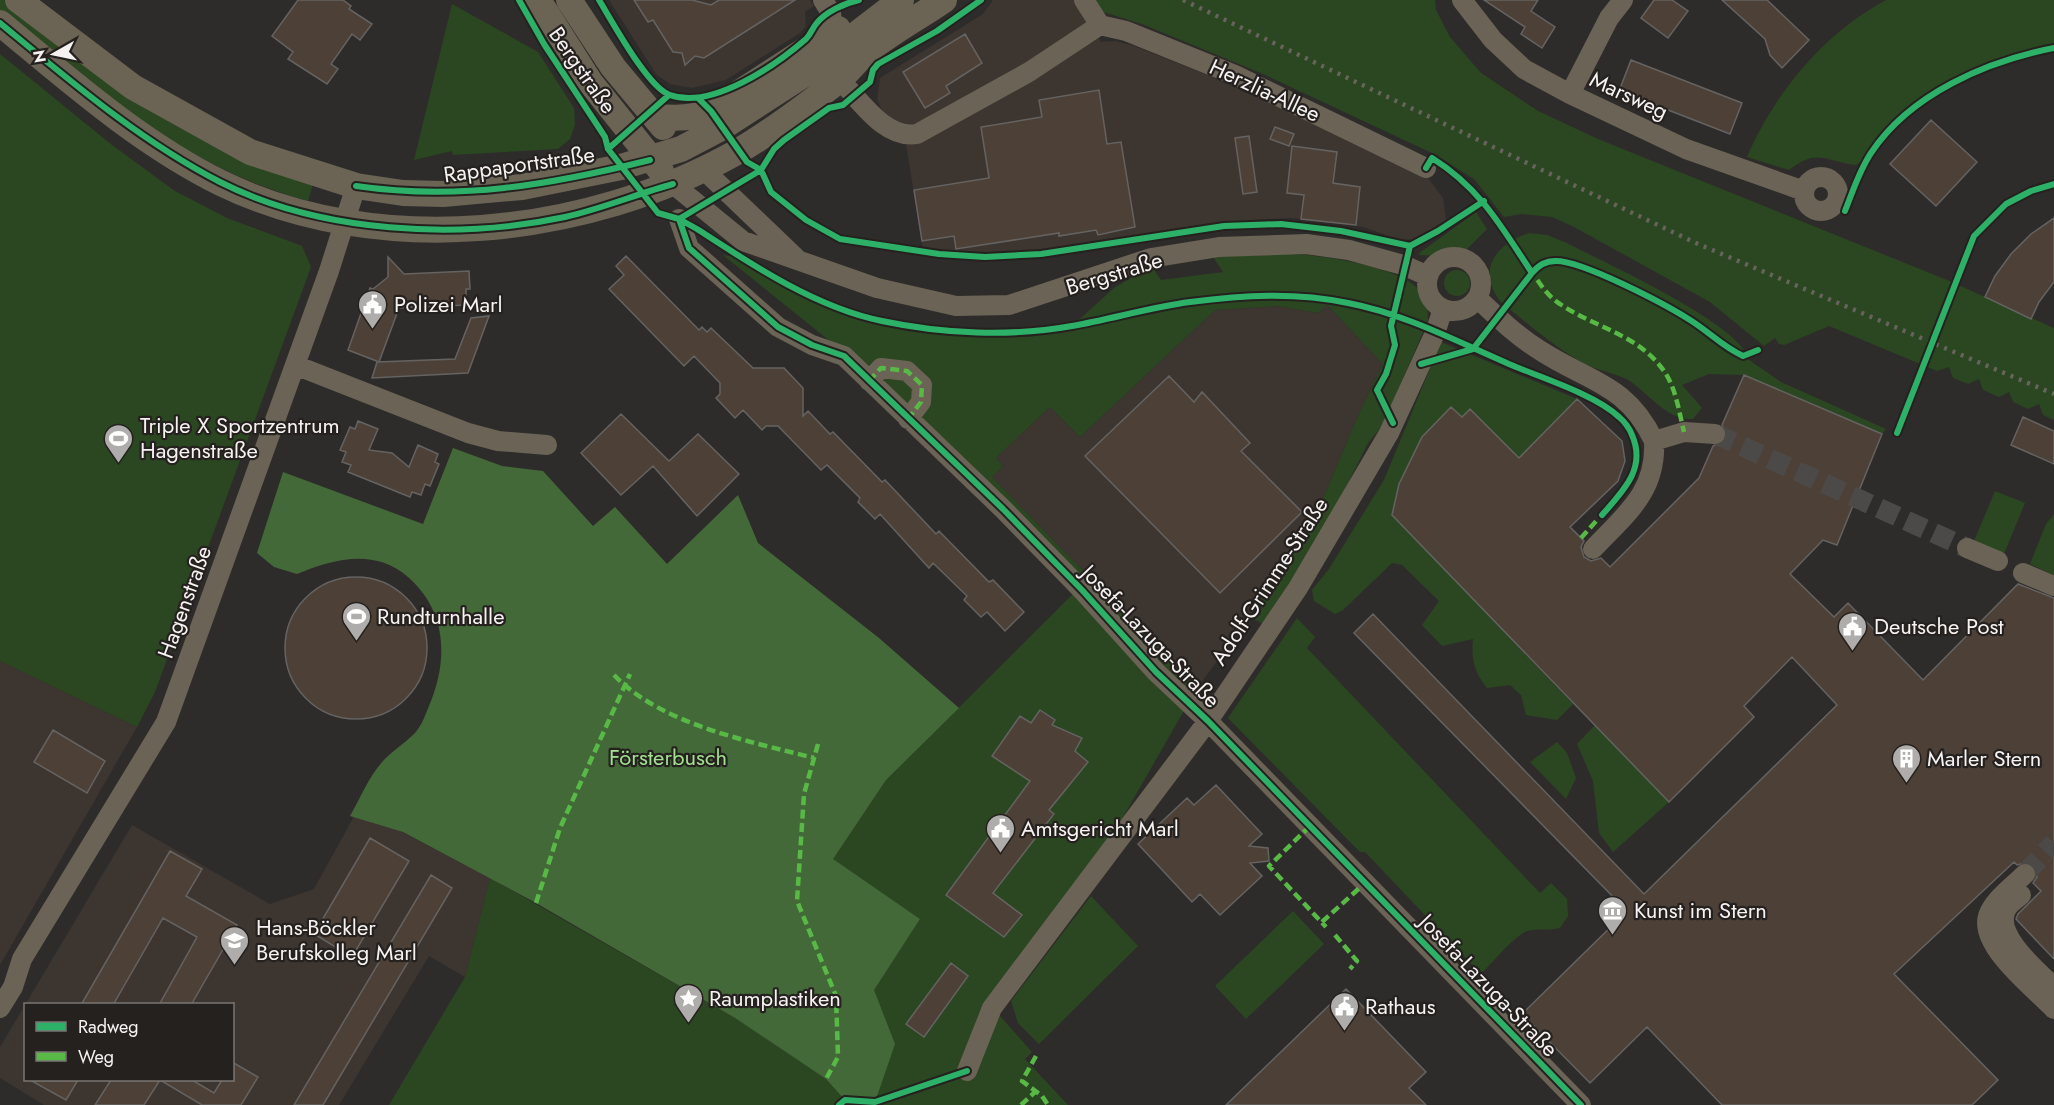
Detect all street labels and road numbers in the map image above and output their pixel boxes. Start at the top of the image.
street label: Bergstraße [541,20,625,120]
street label: Herzlia-Allee [1204,50,1326,130]
street label: Marsweg [1585,63,1673,127]
street label: Rappaportstraße [442,138,596,190]
street label: Bergstraße [1062,243,1166,303]
street label: Adolf-Grimme-Straße [1203,491,1335,671]
street label: Hagenstraße [149,541,219,663]
street label: Josefa-Lazuga-Straße [1072,555,1228,715]
street label: Josefa-Lazuga-Straße [1410,904,1566,1064]

